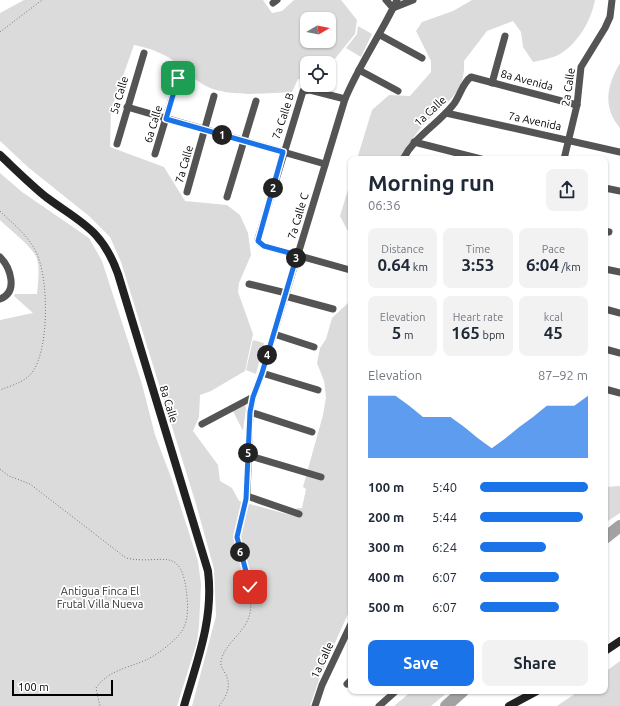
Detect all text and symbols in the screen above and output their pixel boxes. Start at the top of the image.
north arrow [300,12,336,48]
map controls [300,12,336,92]
button: locate [300,56,336,92]
pin [161,61,195,95]
icon: arrive [167,67,189,89]
street label: 8a Avenida [499,67,555,93]
street label: 2a Calle [559,67,577,107]
street label: 5a Calle [108,75,130,115]
street label: 7a Calle B [270,91,296,141]
street label: 1a Calle [412,93,448,129]
street label: 6a Calle [142,104,164,144]
street label: 7a Avenida [507,110,563,132]
pin: 1 [212,125,232,145]
text: 1 [219,129,225,141]
street label: 7a Calle [173,144,195,184]
button: share [546,169,588,211]
text: Morning run [368,170,495,195]
pin: 2 [263,178,283,198]
text: 2 [270,182,276,194]
street label: 7a Calle C [285,191,311,241]
text: 06:36 [368,198,401,212]
text: Distance [381,243,424,255]
text: Time [466,243,490,255]
text: Pace [542,243,565,255]
pin: 3 [286,248,306,268]
text: 3 [293,252,299,264]
text: 0.64 [377,255,410,274]
text: 3:53 [462,255,494,274]
text: 6:04 [526,255,559,274]
text: km [410,261,428,273]
text: /km [559,261,581,273]
text: Elevation [380,311,426,323]
text: Heart rate [453,311,503,323]
text: kcal [544,311,563,323]
text: 5 [392,323,401,342]
text: 165 [451,323,480,342]
text: 45 [544,323,563,342]
text: m [401,329,413,341]
text: bpm [480,329,505,341]
pin: 4 [257,345,277,365]
text: 4 [264,349,270,361]
text: Elevation [368,368,422,382]
text: 87–92 m [538,368,588,382]
street label: 8a Calle [158,384,180,424]
pin: 5 [238,443,258,463]
text: 5 [245,447,251,459]
text: 100 m [368,480,404,494]
text: 5:40 [432,480,457,494]
text: 200 m [368,510,404,524]
text: 5:44 [432,510,457,524]
text: 300 m [368,540,404,554]
text: 6:24 [432,540,457,554]
pin: 6 [230,542,250,562]
text: 6 [237,546,243,558]
pin [233,570,267,604]
text: 400 m [368,570,404,584]
text: 6:07 [432,570,457,584]
icon: check [239,576,261,598]
park label: Antigua Finca El Frutal Villa Nueva [57,585,143,610]
text: 500 m [368,600,404,614]
text: 6:07 [432,600,457,614]
street label: 1a Calle [308,640,336,680]
button: Save [368,640,474,686]
button: Share [482,640,588,686]
scale bar [12,678,113,697]
text: 100 m [18,681,49,693]

